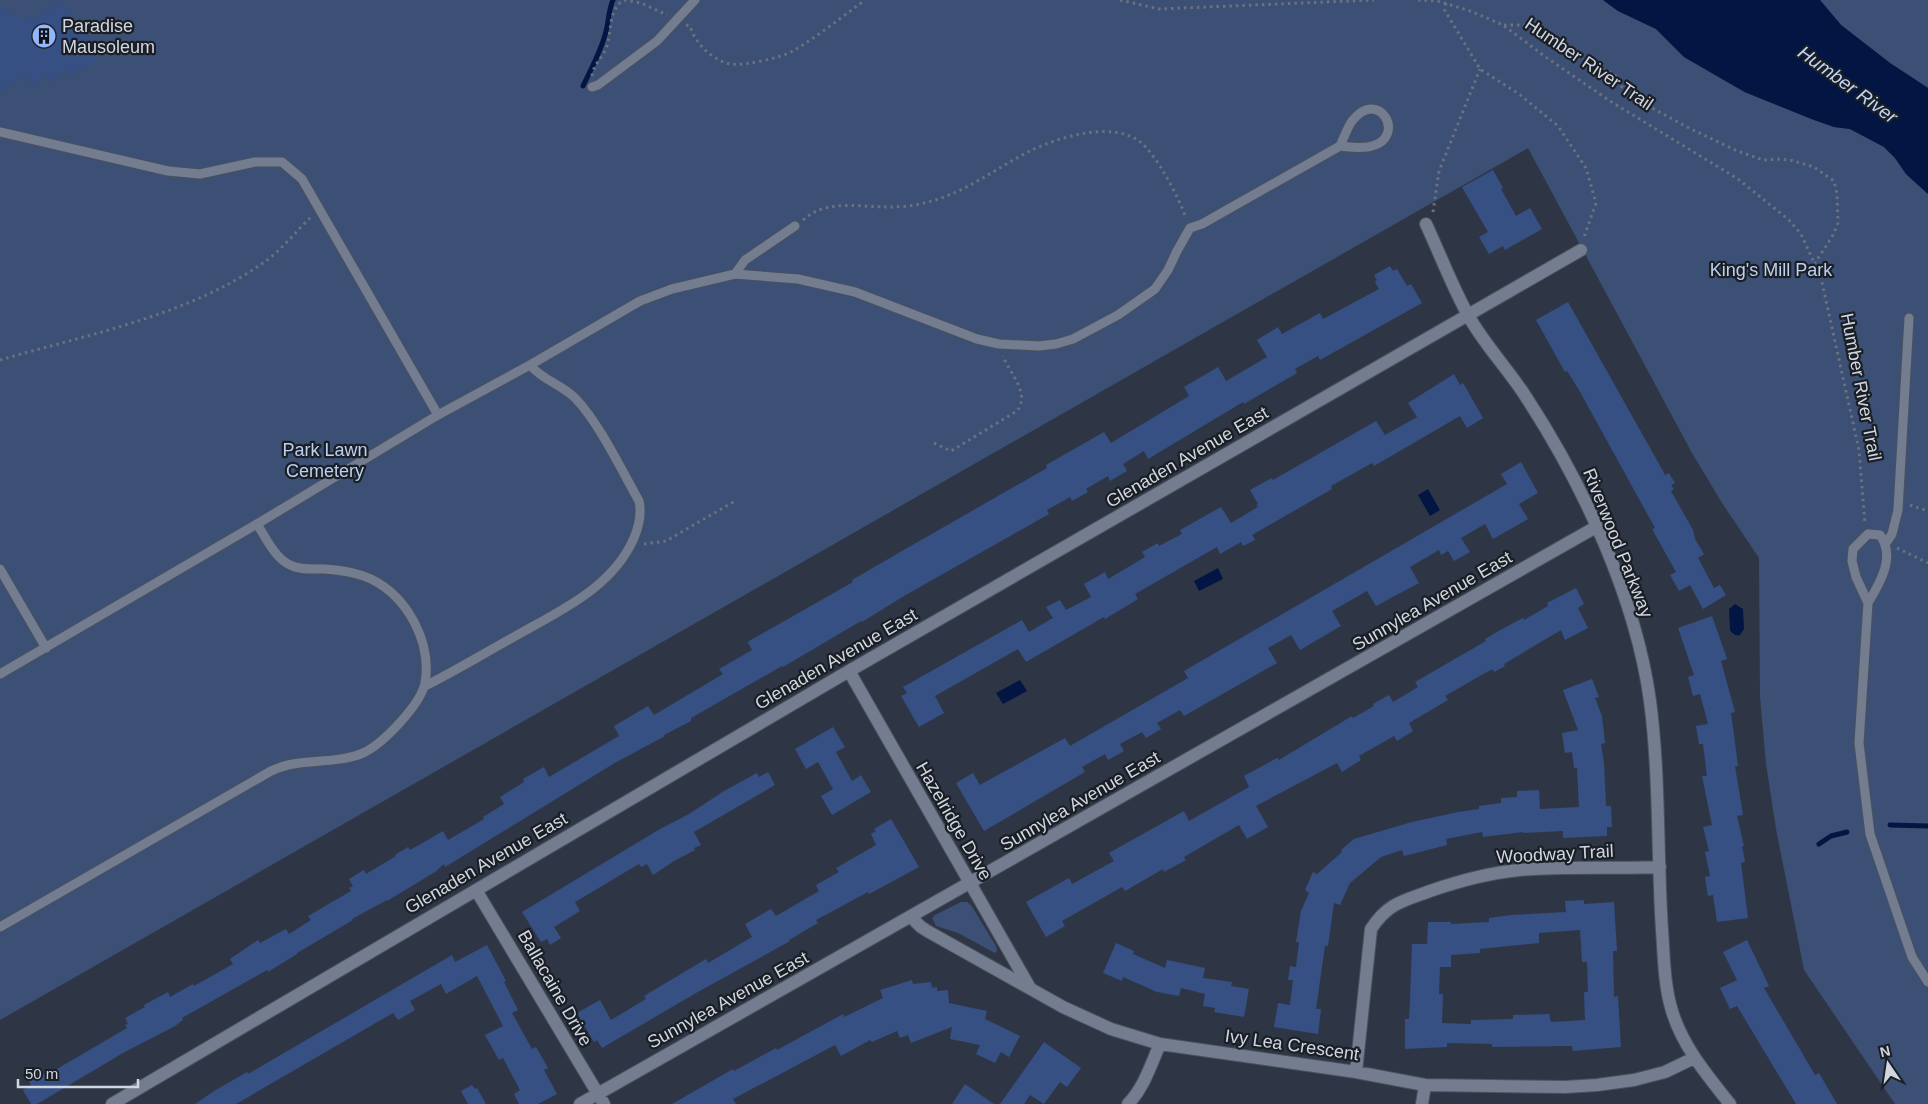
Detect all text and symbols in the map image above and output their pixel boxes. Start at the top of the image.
street label: Humber River Trail [1521,14,1657,114]
place label: Paradise Mausoleum [62,16,155,57]
building icon: Paradise Mausoleum [31,23,57,49]
water label: Humber River [1794,41,1902,128]
park label: King's Mill Park [1710,260,1833,280]
street label: Humber River Trail [1837,311,1885,463]
street label: Glenaden Avenue East [1102,402,1272,512]
park label: Park Lawn Cemetery [282,440,368,481]
street label: Riverwood Parkway [1579,466,1657,620]
street label: Sunnylea Avenue East [1349,547,1515,655]
street label: Glenaden Avenue East [751,604,921,714]
street label: Sunnylea Avenue East [997,747,1163,855]
street label: Hazelridge Drive [912,758,996,884]
street label: Glenaden Avenue East [401,808,571,918]
street label: Woodway Trail [1496,841,1614,867]
street label: Ballacaine Drive [514,927,596,1049]
street label: Sunnylea Avenue East [644,947,812,1053]
street label: Ivy Lea Crescent [1224,1026,1360,1064]
north arrow [1863,1039,1913,1089]
text: N [1878,1042,1892,1060]
scale bar [18,1056,138,1088]
text: 50 m [25,1065,58,1082]

